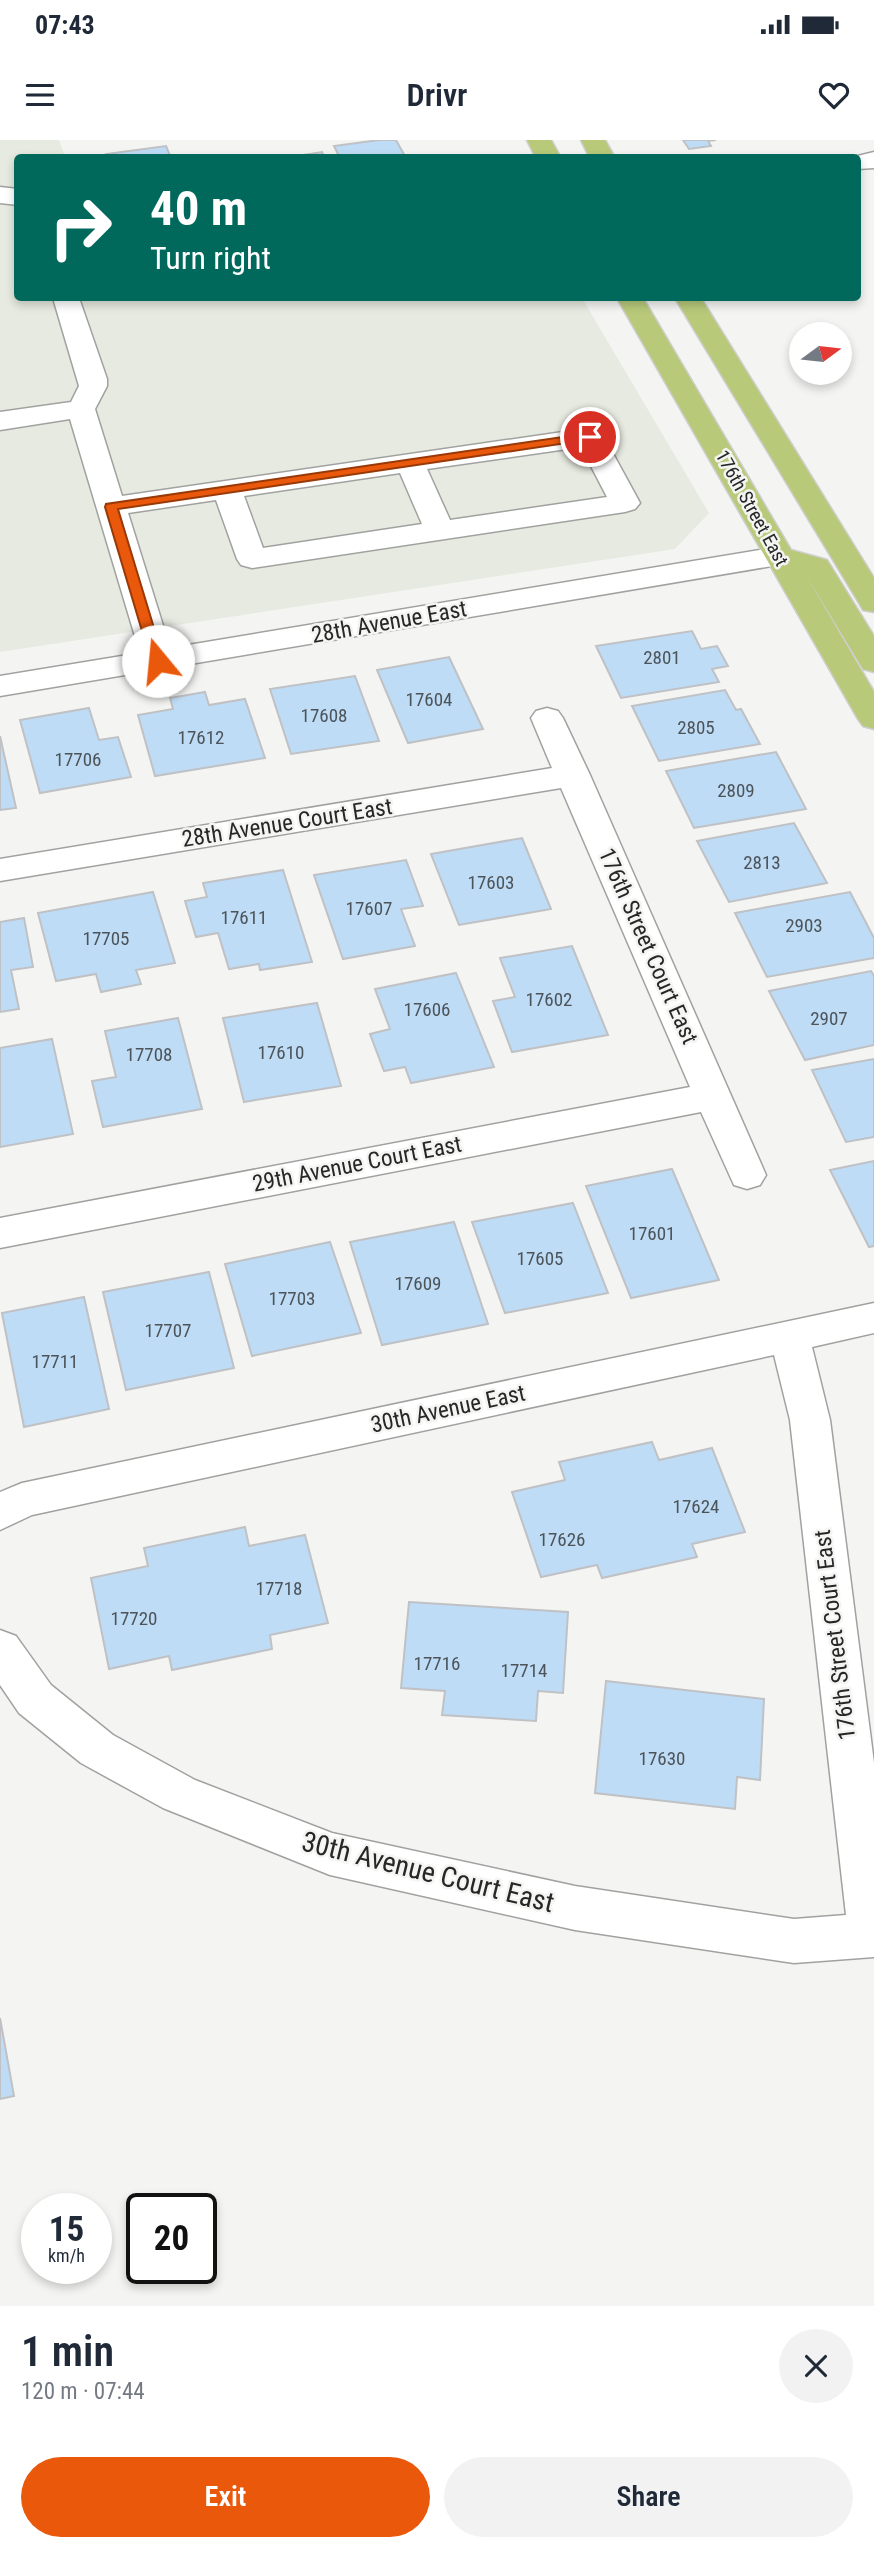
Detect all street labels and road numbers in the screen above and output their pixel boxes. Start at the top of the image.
street label: 176th Street East [711,446,793,570]
street label: 28th Avenue East [309,595,469,649]
street label: 28th Avenue Court East [180,793,394,853]
street label: 176th Street Court East [593,844,703,1048]
street label: 29th Avenue Court East [250,1130,464,1198]
street label: 30th Avenue East [368,1379,528,1439]
street label: 176th Street Court East [809,1528,861,1742]
street label: 30th Avenue Court East [299,1825,557,1919]

